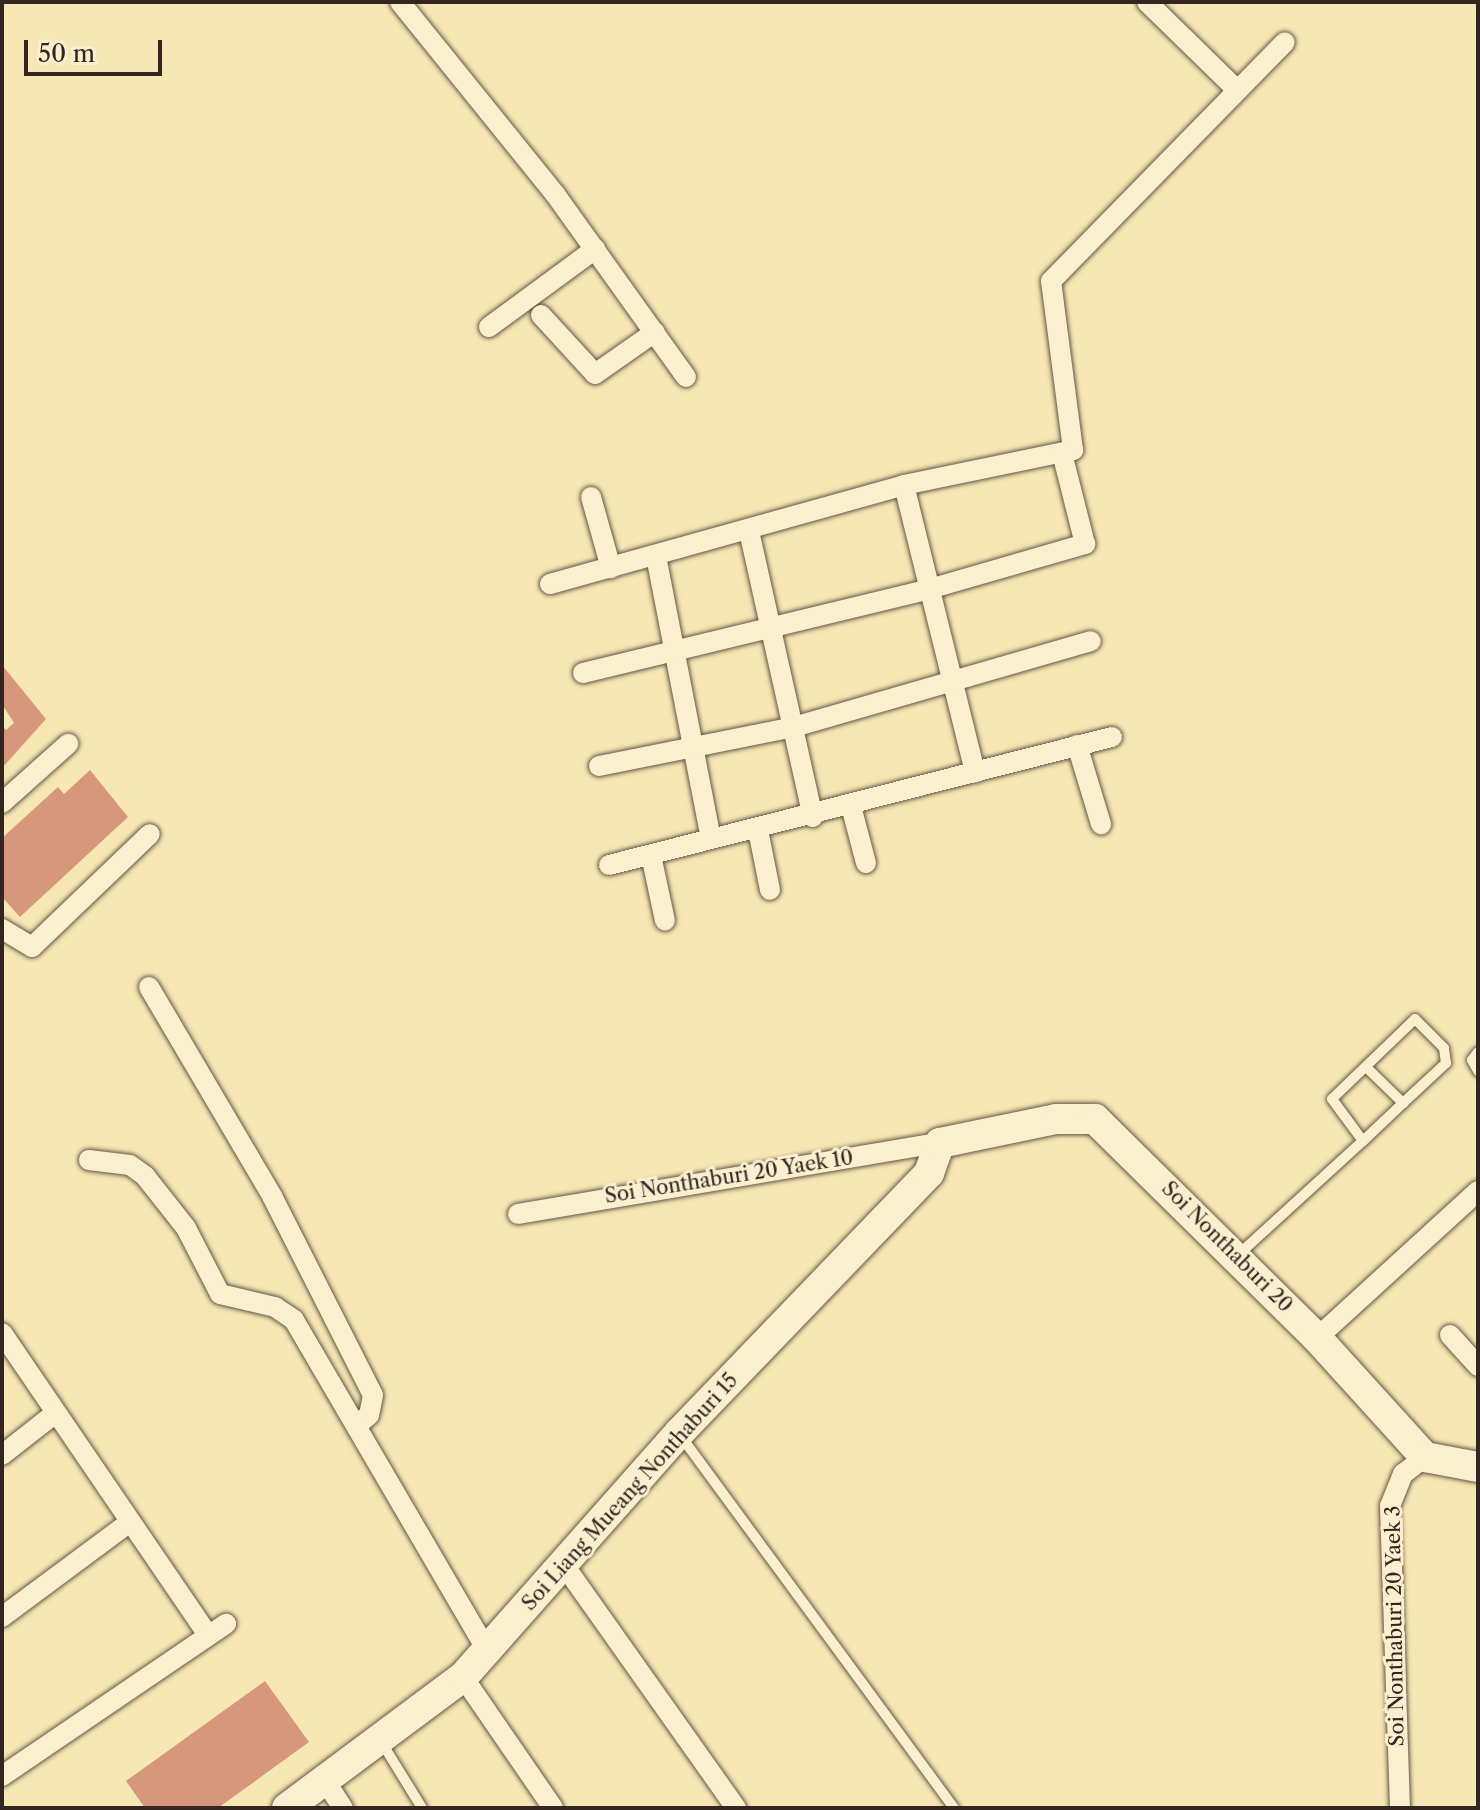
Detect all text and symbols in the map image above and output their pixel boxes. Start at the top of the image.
scale bar [28,24,166,74]
text: 50 m [38,39,95,68]
street label: Soi Nonthaburi 20 Yaek 10 [603,1145,855,1209]
street label: Soi Nonthaburi 20 [1157,1177,1297,1317]
street label: Soi Liang Mueang Nonthaburi 15 [517,1369,743,1615]
street label: Soi Nonthaburi 20 Yaek 3 [1381,1505,1409,1747]

